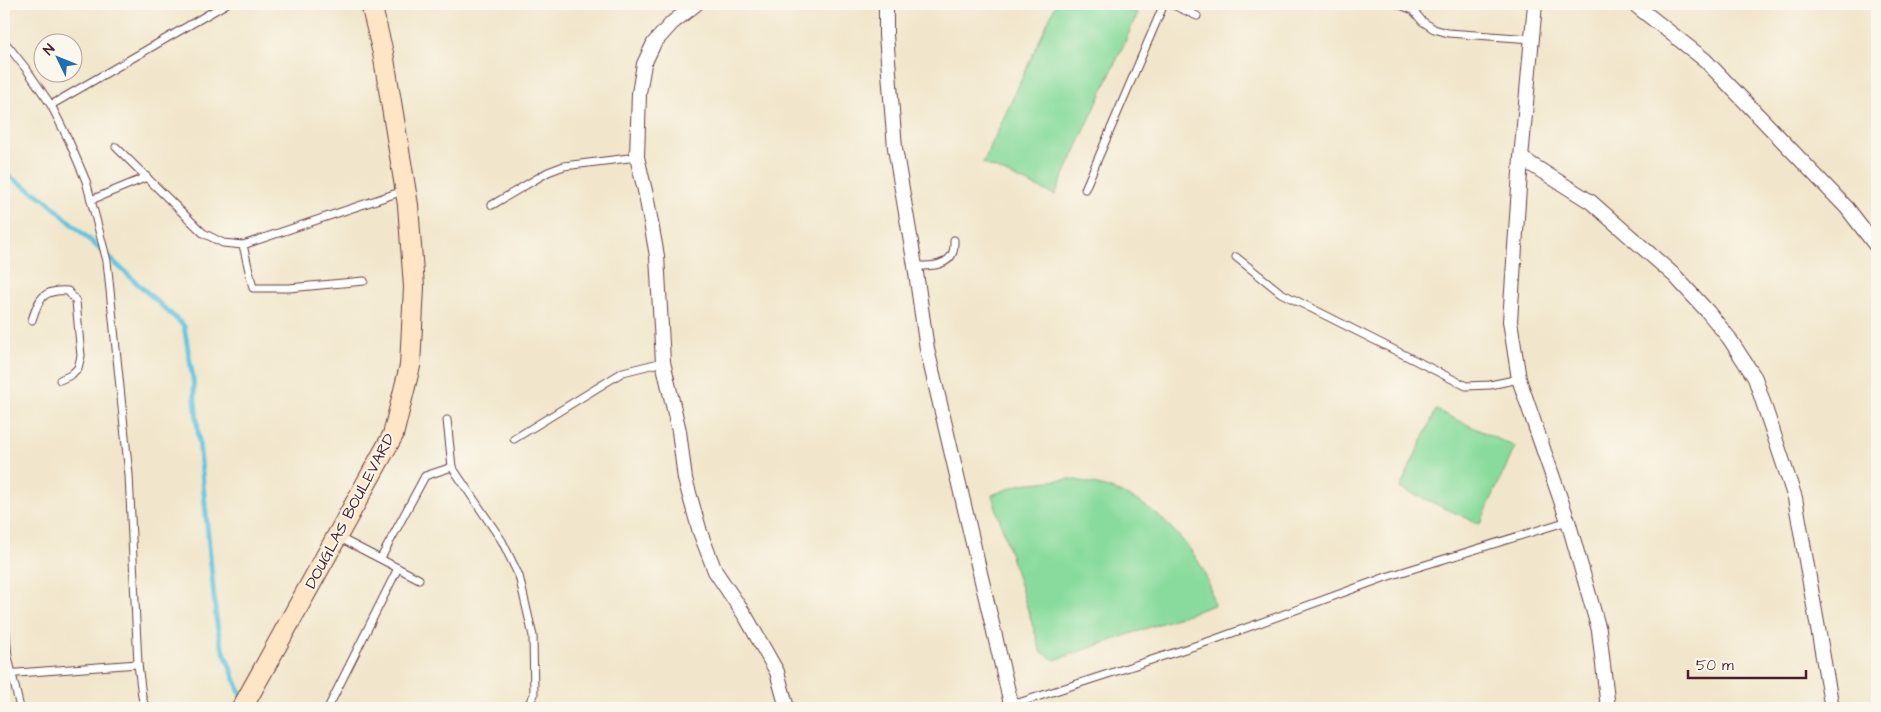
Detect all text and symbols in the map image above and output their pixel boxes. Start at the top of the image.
north arrow [32,32,82,82]
text: N [39,40,60,60]
street label: DOUGLAS BOULEVARD [300,430,400,592]
scale bar [1688,647,1806,679]
text: 50 m [1696,655,1734,676]

